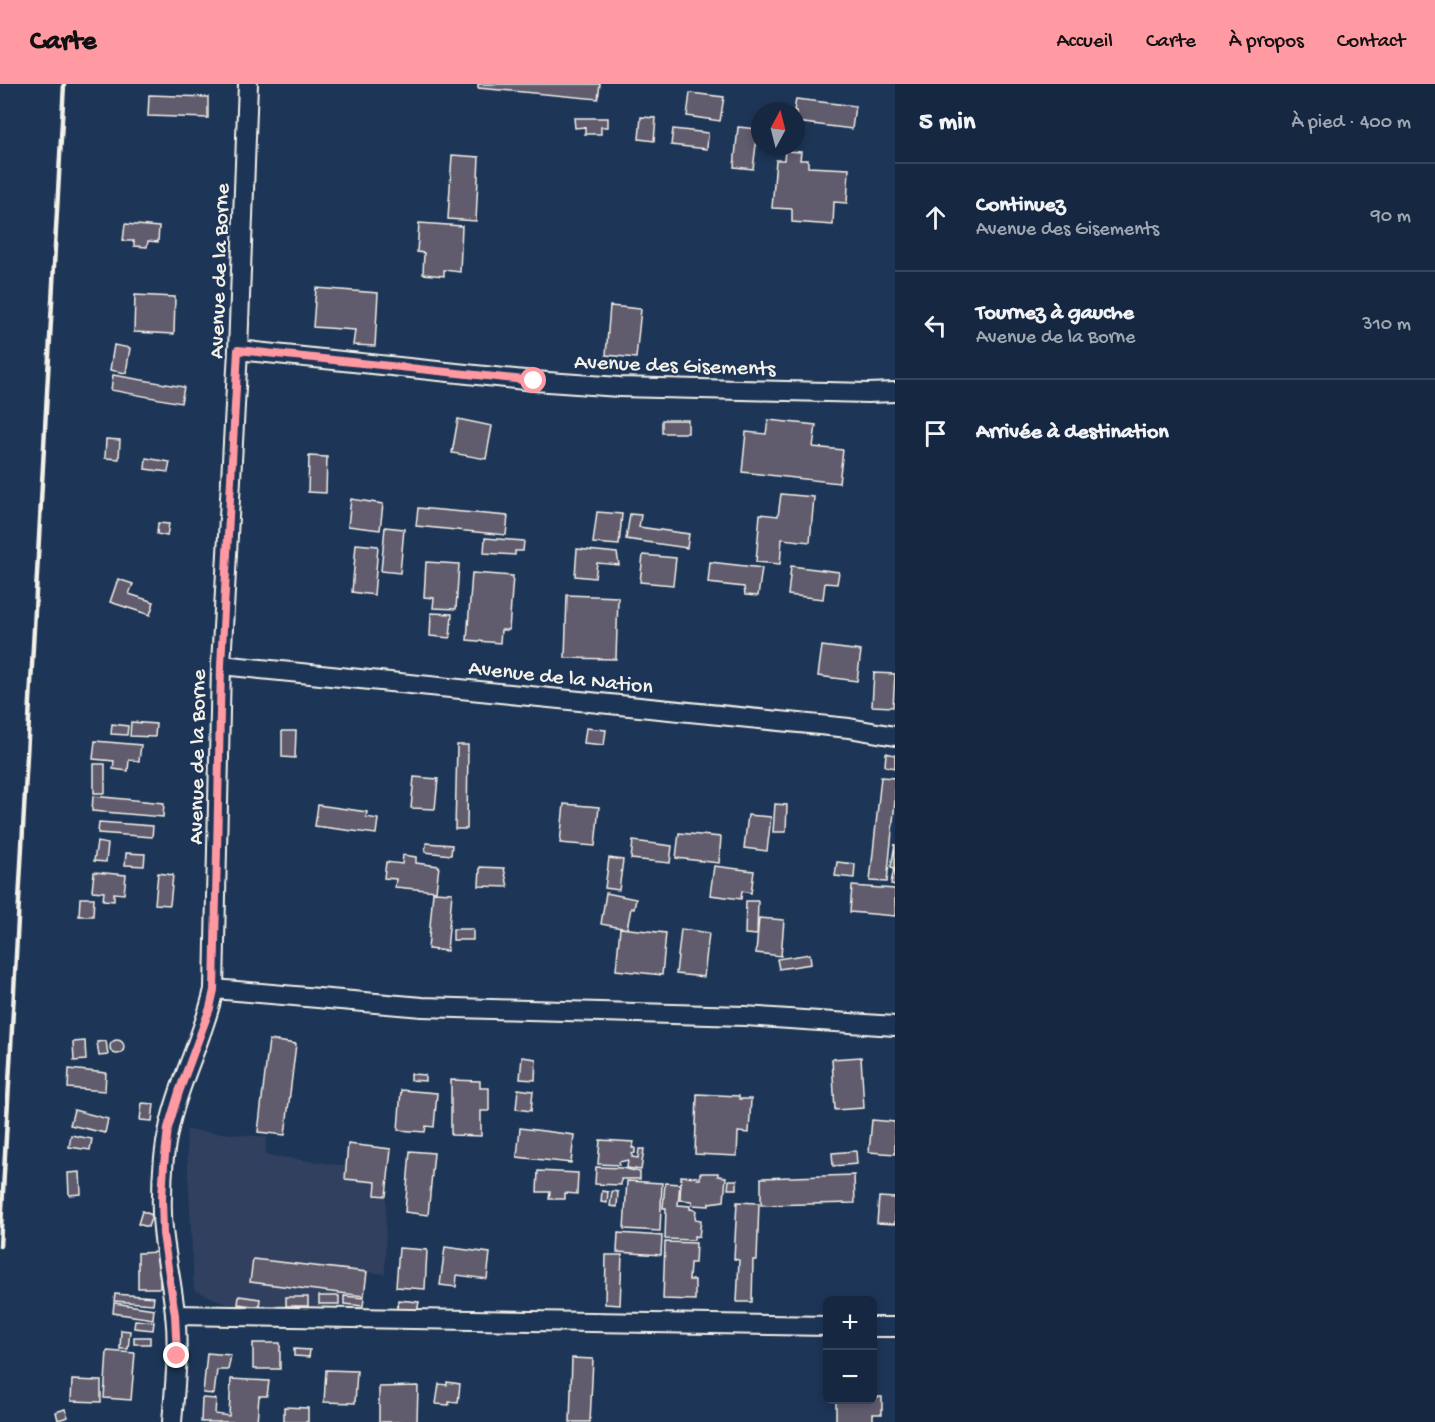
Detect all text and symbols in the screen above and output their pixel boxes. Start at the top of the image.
text: Carte [30,26,97,59]
text: Accueil [1056,30,1113,55]
text: Carte [1146,30,1196,55]
text: À propos [1229,30,1304,55]
text: Contact [1337,30,1405,55]
north arrow [751,102,805,156]
text: 5 min [919,108,975,139]
text: À pied · 400 m [1291,112,1411,135]
street label: Avenue de la Borne [205,182,237,359]
text: Continuez [976,193,1065,219]
icon: ahead [919,201,952,234]
text: 90 m [1371,206,1411,229]
text: Avenue des Gisements [976,219,1159,242]
text: Tournez à gauche [976,301,1134,327]
icon: left [919,309,952,342]
text: 310 m [1362,314,1411,337]
text: Avenue de la Borne [976,327,1135,350]
street label: Avenue des Gisements [574,350,777,384]
route start [520,367,546,393]
icon: arrive [919,417,952,450]
text: Arrivée à destination [976,420,1169,446]
street label: Avenue de la Nation [467,656,655,702]
street label: Avenue de la Borne [184,669,214,845]
map controls [823,1296,877,1404]
button: + [823,1296,877,1350]
route end [163,1342,189,1368]
button: − [823,1350,877,1404]

